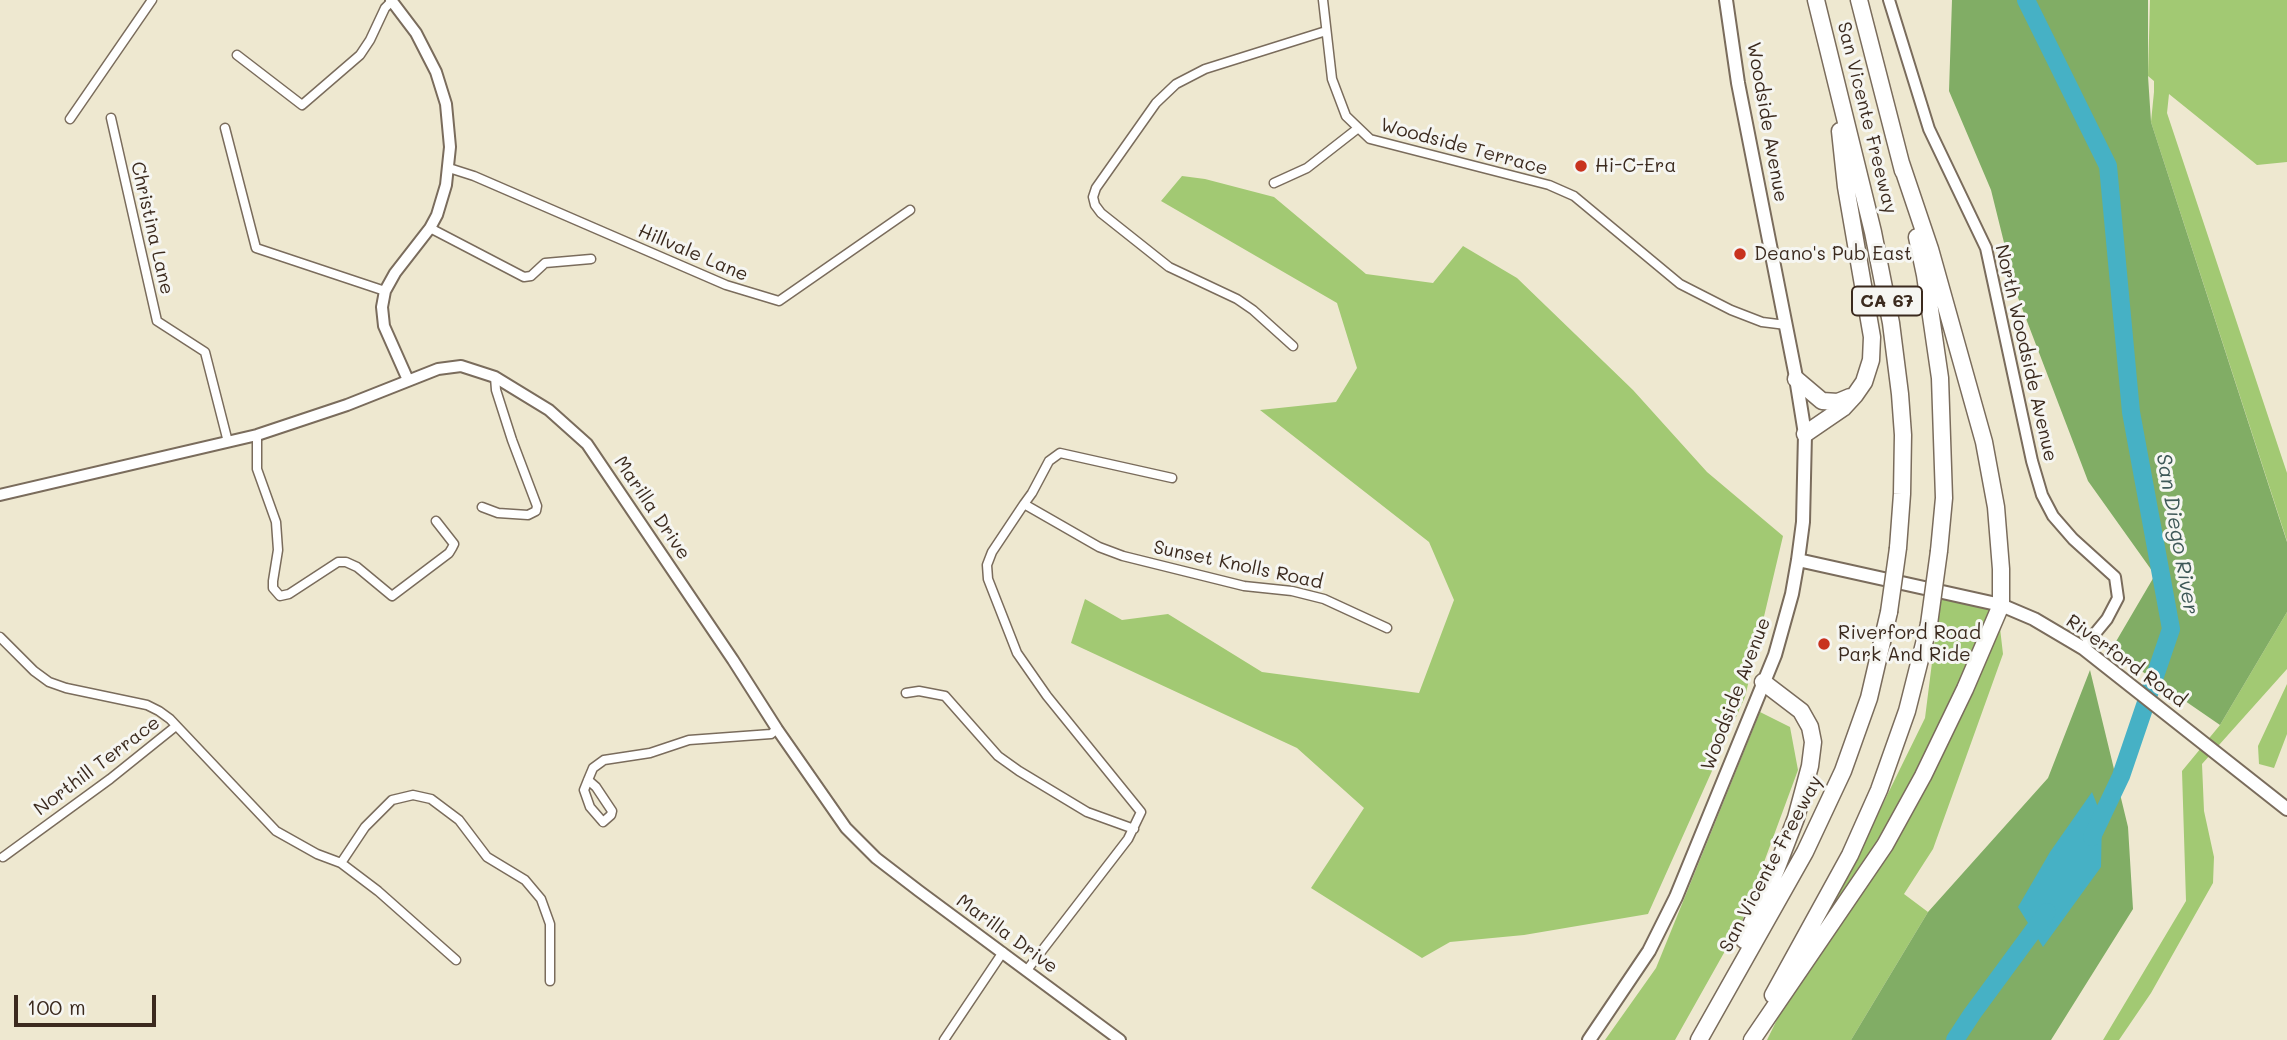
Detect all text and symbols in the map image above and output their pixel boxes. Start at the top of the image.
street label: San Vicente Freeway [1832,20,1902,216]
street label: Woodside Avenue [1742,40,1792,204]
street label: Woodside Terrace [1378,114,1550,180]
place label: Hi-C-Era [1595,155,1676,177]
marker: Hi-C-Era [1573,158,1589,174]
street label: Christina Lane [126,159,178,297]
street label: Hillvale Lane [634,220,752,286]
street label: North Woodside Avenue [1990,242,2062,464]
place label: Deano's Pub East [1754,243,1912,265]
marker: Deano's Pub East [1732,246,1748,262]
road number: CA 67 [1852,286,1922,316]
street label: Marilla Drive [609,452,695,564]
water label: San Diego River [2150,452,2204,616]
street label: Sunset Knolls Road [1151,536,1325,594]
street label: Riverford Road [2061,610,2191,712]
street label: Woodside Avenue [1696,614,1776,774]
place label: Riverford Road Park And Ride [1838,622,1981,666]
marker: Riverford Road Park And Ride [1816,636,1832,652]
street label: Northill Terrace [30,711,164,821]
street label: San Vicente Freeway [1715,772,1827,956]
street label: Marilla Drive [952,890,1062,978]
scale bar [18,981,159,1025]
text: 100 m [27,993,86,1020]

